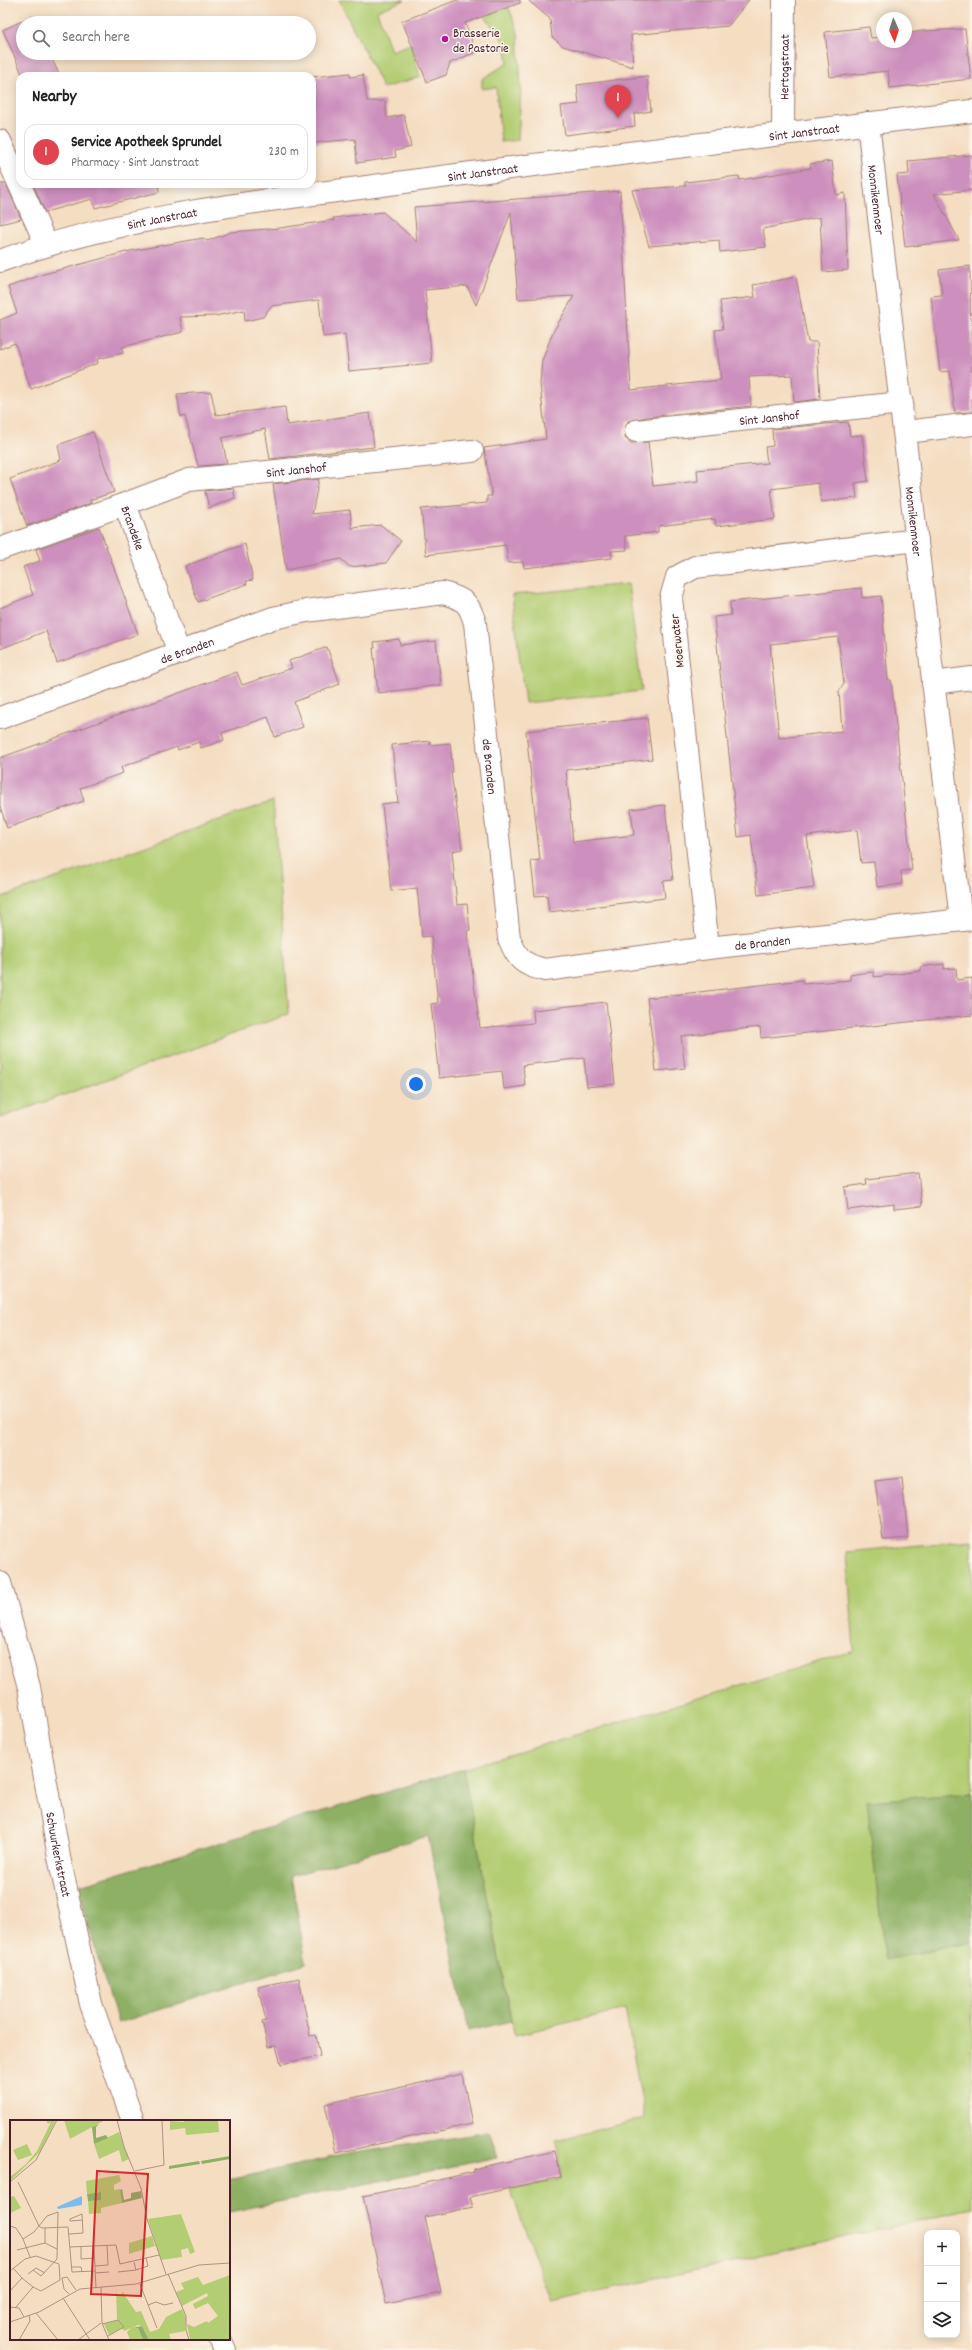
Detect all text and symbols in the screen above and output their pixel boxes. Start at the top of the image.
north arrow [876,12,912,48]
search box [16,16,316,60]
place label: Brasserie de Pastorie [453,25,509,59]
icon: search [30,27,52,49]
text: Search here [62,27,130,49]
marker: Brasserie de Pastorie [440,34,450,44]
street label: Hertogstraat [776,34,796,100]
pin: 1 [605,85,631,118]
text: Nearby [32,86,76,110]
street label: Sint Janstraat [768,120,841,147]
text: Service Apotheek Sprundel [71,132,222,154]
text: 1 [45,143,47,162]
text: 230 m [269,143,299,162]
text: Pharmacy · Sint Janstraat [71,154,199,173]
street label: Sint Janstraat [447,160,520,188]
street label: Monnikenmoer [861,164,888,236]
street label: Sint Janstraat [126,204,199,236]
street label: Sint Janshof [738,407,801,432]
street label: Sint Janshof [265,459,328,484]
street label: Monnikenmoer [898,486,926,558]
street label: Brandeke [114,504,148,554]
street label: Moerwater [666,613,691,668]
street label: de Branden [158,633,217,670]
street label: de Branden [476,738,500,795]
street label: de Branden [734,932,791,957]
your location [406,1074,426,1094]
street label: Schuurkerkstraat [39,1811,75,1899]
inset map [10,2120,230,2340]
map controls [924,2230,960,2338]
button: + [924,2230,960,2266]
button: − [924,2266,960,2302]
button: layers [924,2302,960,2338]

